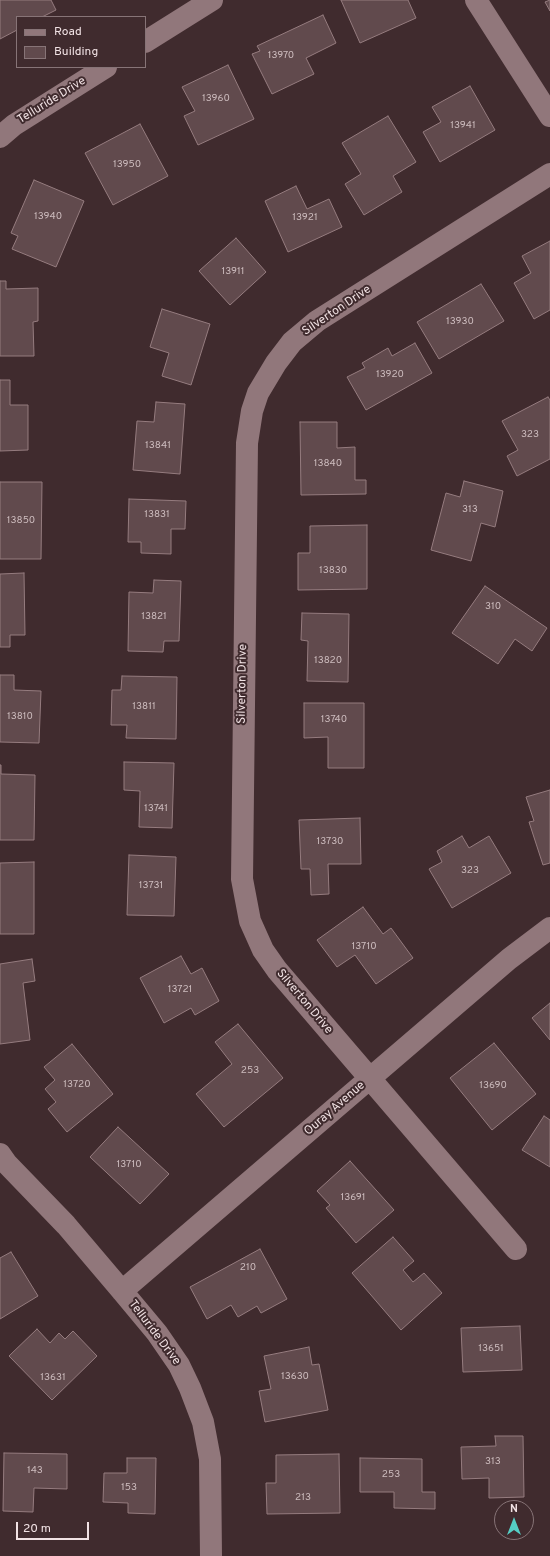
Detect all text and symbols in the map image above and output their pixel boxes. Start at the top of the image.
legend [16,16,146,68]
text: Road [54,24,82,40]
text: Building [54,44,98,60]
house number: 13970 [268,50,294,62]
street label: Telluride Drive [15,74,89,128]
house number: 13960 [202,93,230,105]
house number: 13941 [450,120,476,132]
house number: 13950 [113,159,141,171]
house number: 13940 [34,211,62,223]
house number: 13921 [292,212,318,224]
house number: 13911 [222,266,244,278]
street label: Silverton Drive [300,283,374,339]
house number: 13930 [446,316,474,328]
house number: 13920 [376,369,404,381]
house number: 323 [521,429,539,441]
house number: 13841 [145,440,171,452]
house number: 13840 [314,458,342,470]
house number: 313 [462,504,478,516]
house number: 13831 [144,509,170,521]
house number: 13850 [7,515,35,527]
house number: 13830 [319,565,347,577]
house number: 310 [485,601,501,613]
house number: 13821 [141,611,167,623]
street label: Silverton Drive [235,644,251,724]
house number: 13820 [314,655,342,667]
house number: 13811 [132,701,156,713]
house number: 13810 [7,711,33,723]
house number: 13740 [321,714,347,726]
house number: 13741 [144,803,168,815]
house number: 13730 [316,836,344,848]
house number: 323 [461,865,479,877]
house number: 13731 [139,880,163,892]
house number: 13710 [351,941,377,953]
street label: Silverton Drive [273,967,335,1037]
house number: 13721 [168,984,192,996]
house number: 253 [241,1065,259,1077]
house number: 13720 [63,1079,91,1091]
street label: Ouray Avenue [302,1079,368,1139]
house number: 13690 [479,1080,507,1092]
house number: 13710 [116,1159,142,1171]
house number: 13691 [340,1192,366,1204]
house number: 210 [240,1262,256,1274]
street label: Telluride Drive [125,1298,183,1368]
house number: 13651 [478,1343,504,1355]
house number: 13630 [281,1371,309,1383]
house number: 13631 [40,1372,66,1384]
house number: 313 [485,1456,501,1468]
house number: 143 [27,1465,43,1477]
house number: 253 [382,1469,400,1481]
house number: 153 [121,1482,137,1494]
house number: 213 [295,1492,311,1504]
north arrow [494,1500,534,1540]
text: N [510,1502,518,1516]
scale bar [18,1514,91,1540]
text: 20 m [23,1521,51,1537]

